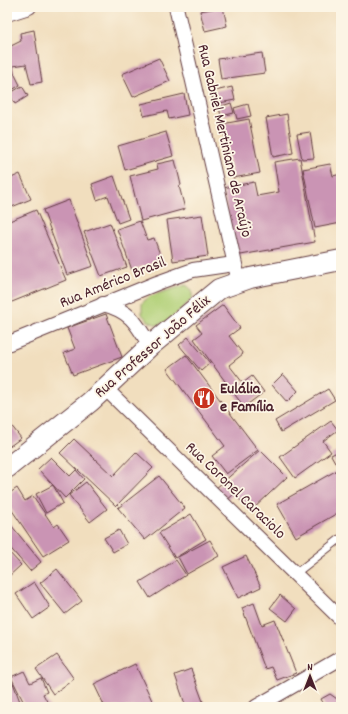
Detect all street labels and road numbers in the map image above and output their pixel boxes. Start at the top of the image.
street label: Rua Gabriel Mertiniano de Araújo [191,42,257,240]
street label: Rua Américo Brasil [56,251,170,315]
street label: Rua Professor João Félix [90,290,216,404]
street label: Rua Coronel Caraciolo [179,437,291,545]

